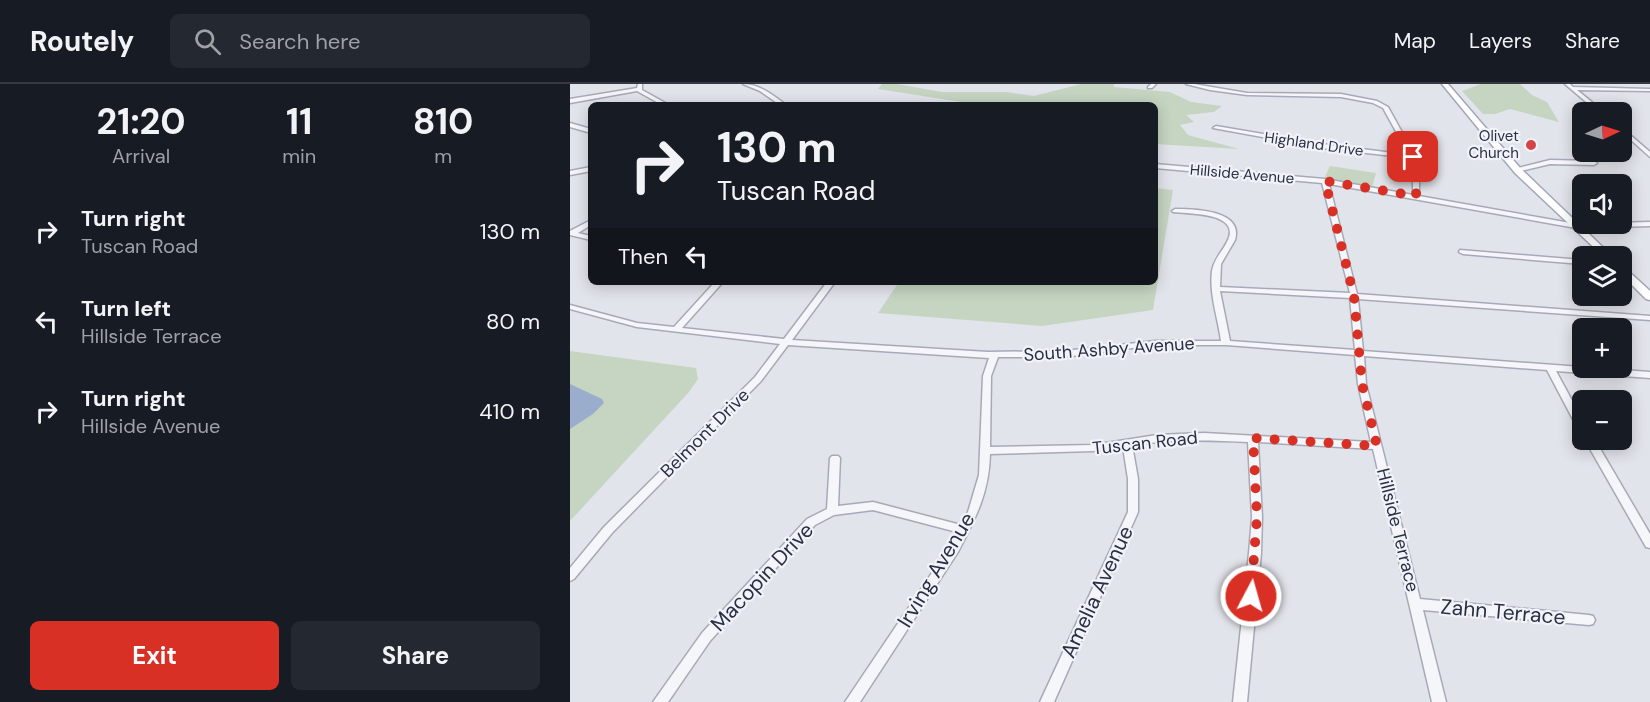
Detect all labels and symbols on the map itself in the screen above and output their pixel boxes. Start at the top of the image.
north arrow [1572,102,1632,162]
place label: Olivet Church [1469,126,1519,163]
street label: Highland Drive [1263,127,1365,161]
pin [1387,131,1438,182]
marker: Olivet Church [1524,138,1538,152]
street label: Hillside Avenue [1189,159,1295,189]
street label: South Ashby Avenue [1023,331,1195,367]
street label: Belmont Drive [655,383,755,483]
street label: Tuscan Road [1091,426,1199,460]
street label: Hillside Terrace [1371,466,1425,594]
street label: Irving Avenue [891,507,981,633]
street label: Macopin Drive [704,517,820,637]
street label: Amelia Avenue [1054,521,1140,663]
position arrow [1219,564,1283,628]
street label: Zahn Terrace [1439,593,1567,631]

